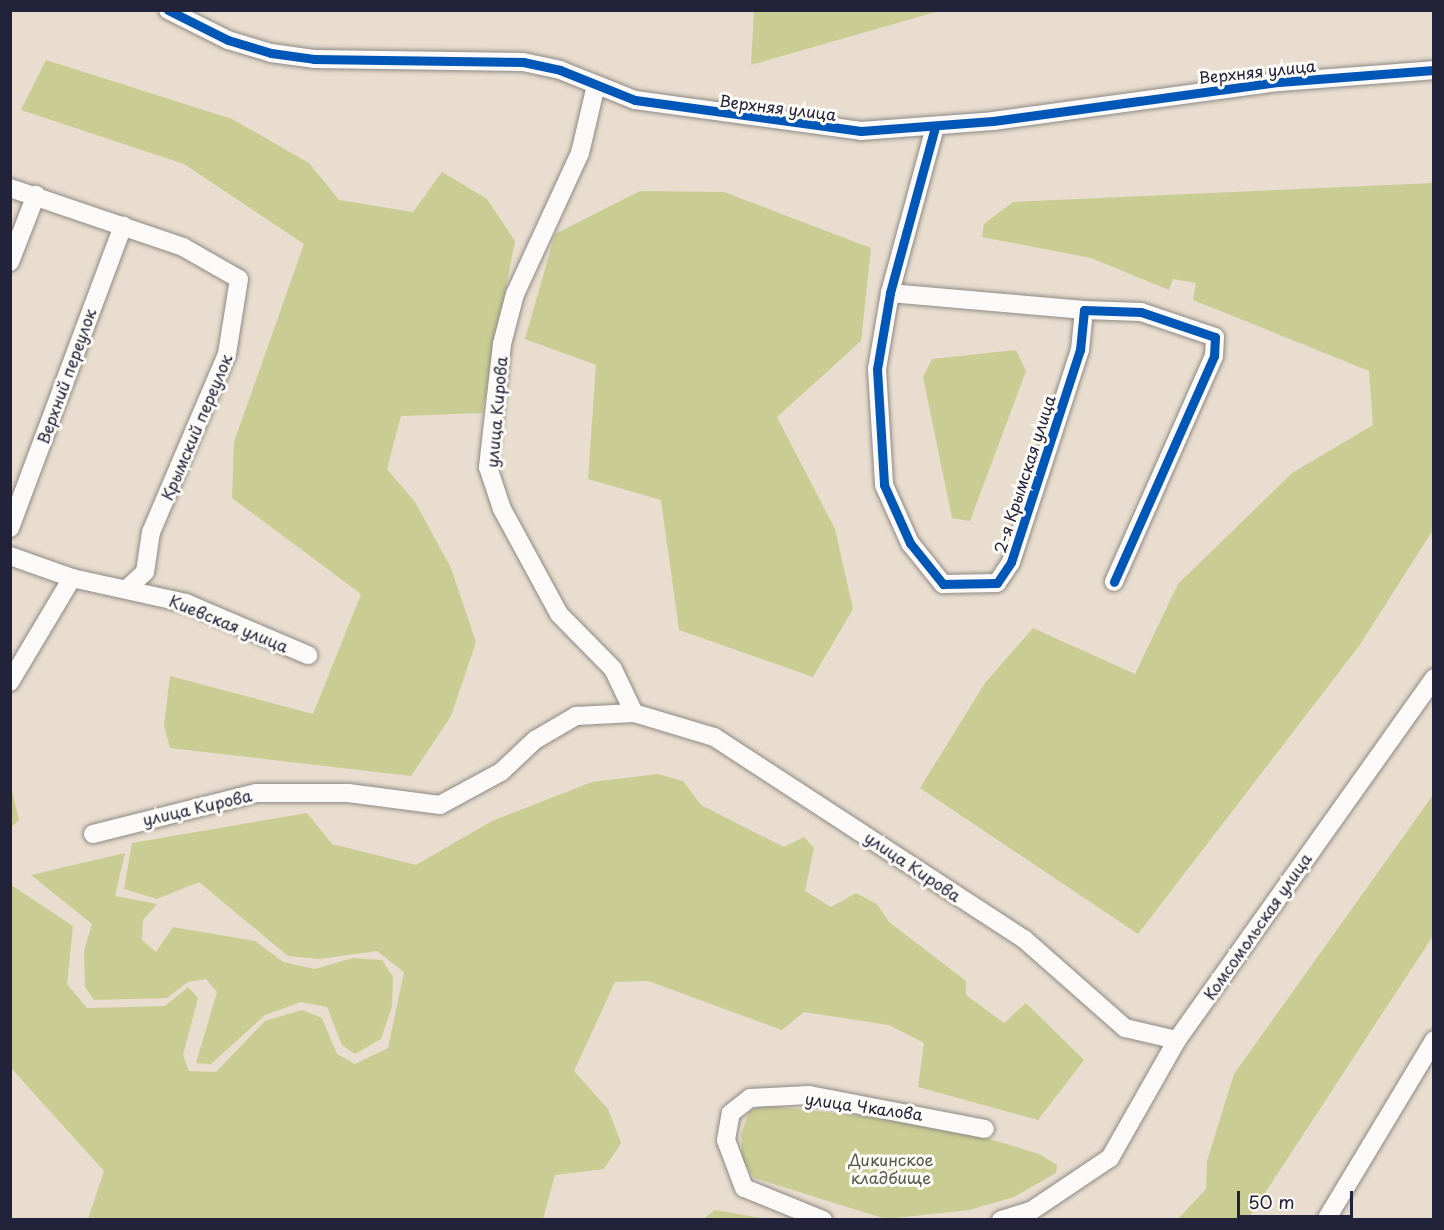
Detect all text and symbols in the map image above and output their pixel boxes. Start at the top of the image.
street label: Верхняя улица [1197,55,1317,87]
street label: Верхняя улица [718,90,838,124]
street label: Верхний переулок [33,306,99,446]
street label: Крымский переулок [157,351,235,503]
street label: улица Кирова [482,356,510,468]
street label: 2-я Крымская улица [989,392,1059,556]
street label: Киевская улица [166,590,292,656]
street label: улица Кирова [140,785,254,829]
street label: улица Кирова [861,827,965,905]
street label: Комсомольская улица [1199,849,1315,1003]
street label: улица Чкалова [803,1088,925,1124]
park label: Дикинское кладбище [848,1149,934,1187]
scale bar [1240,1179,1356,1217]
text: 50 m [1248,1188,1295,1215]

